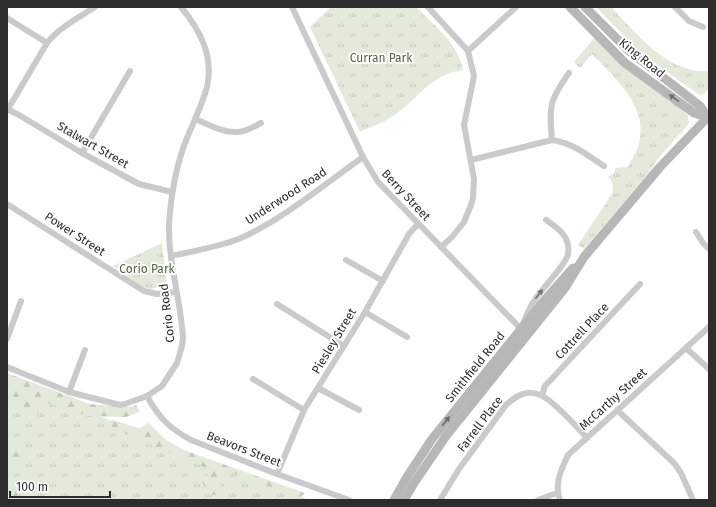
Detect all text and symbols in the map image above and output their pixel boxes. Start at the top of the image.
street label: King Road [616,35,668,81]
park label: Curran Park [350,51,413,65]
one-way arrow [669,95,679,103]
street label: Stalwart Street [55,119,132,171]
street label: Underwood Road [243,165,329,227]
street label: Berry Street [379,167,434,224]
street label: Power Street [42,209,108,259]
park label: Corio Park [119,262,176,276]
street label: Corio Road [156,283,178,343]
one-way arrow [534,289,543,300]
street label: Cottrell Place [552,300,612,362]
street label: Piesley Street [309,305,359,376]
street label: Smithfield Road [442,329,508,405]
street label: McCarthy Street [576,365,650,433]
street label: Farrell Place [454,393,506,455]
one-way arrow [442,416,451,426]
street label: Beavors Street [205,428,284,470]
scale bar [10,473,110,499]
text: 100 m [16,480,48,494]

